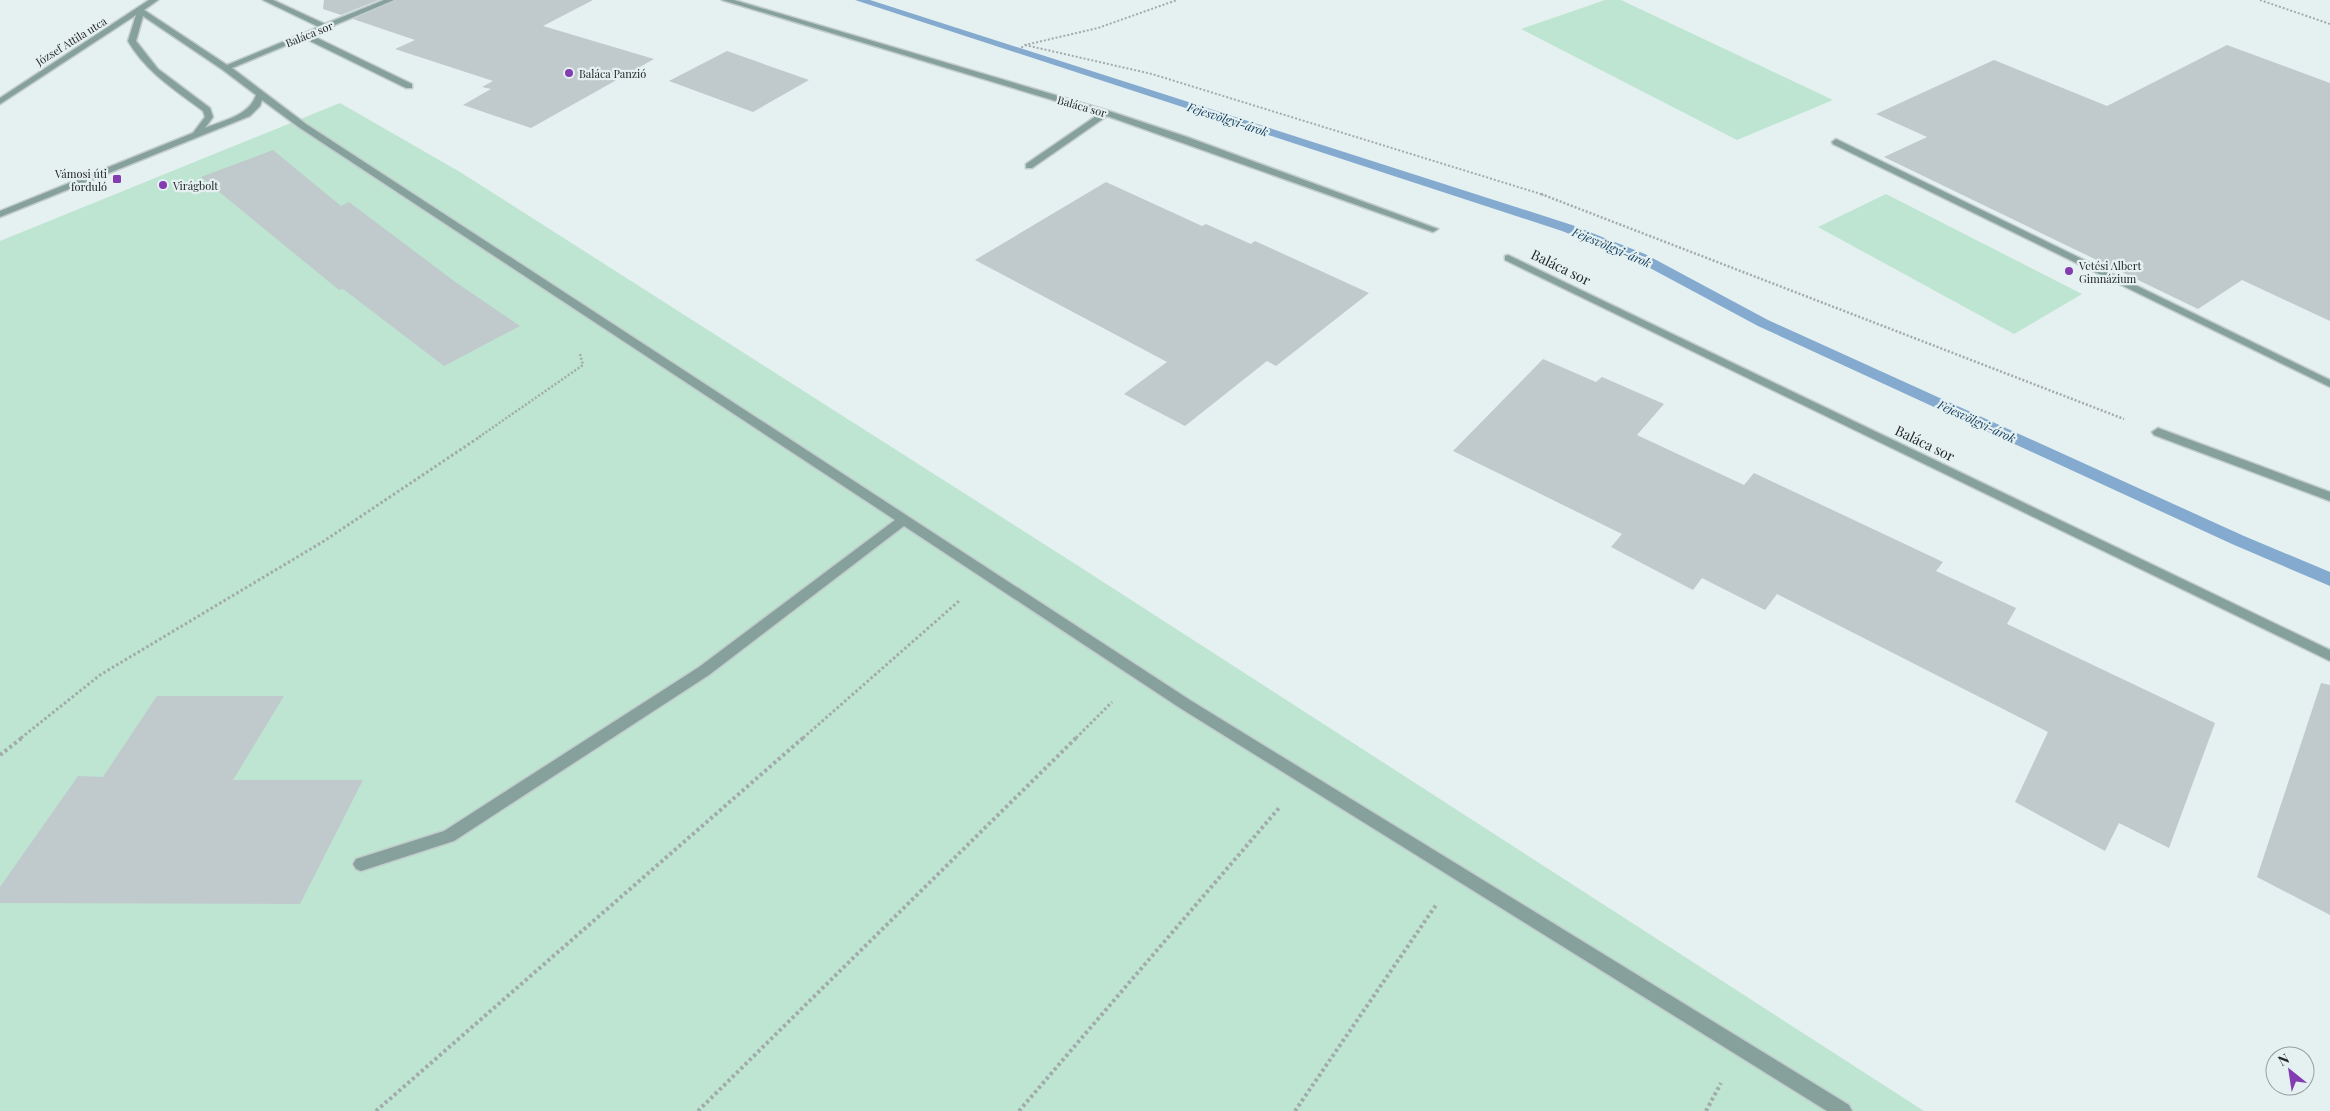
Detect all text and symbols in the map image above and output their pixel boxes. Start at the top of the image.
street label: József Attila utca [32,13,110,69]
street label: Baláca sor [283,18,335,50]
place label: Baláca Panzió [579,66,646,81]
marker: Baláca Panzió [563,67,575,79]
street label: Baláca sor [1056,92,1108,120]
water label: Fejesvölgyi-árok [1185,98,1270,140]
place label: Vámosi úti forduló [54,166,107,194]
marker: Vámosi úti forduló [111,173,123,185]
place label: Virágbolt [172,178,218,193]
marker: Virágbolt [157,179,169,191]
water label: Fejesvölgyi-árok [1569,223,1654,271]
street label: Baláca sor [1528,244,1595,290]
place label: Vetési Albert Gimnázium [2078,258,2142,286]
marker: Vetési Albert Gimnázium [2063,265,2075,277]
water label: Fejesvölgyi-árok [1935,396,2018,446]
street label: Baláca sor [1892,420,1959,466]
north arrow [2265,1046,2315,1096]
text: N [2274,1049,2292,1070]

